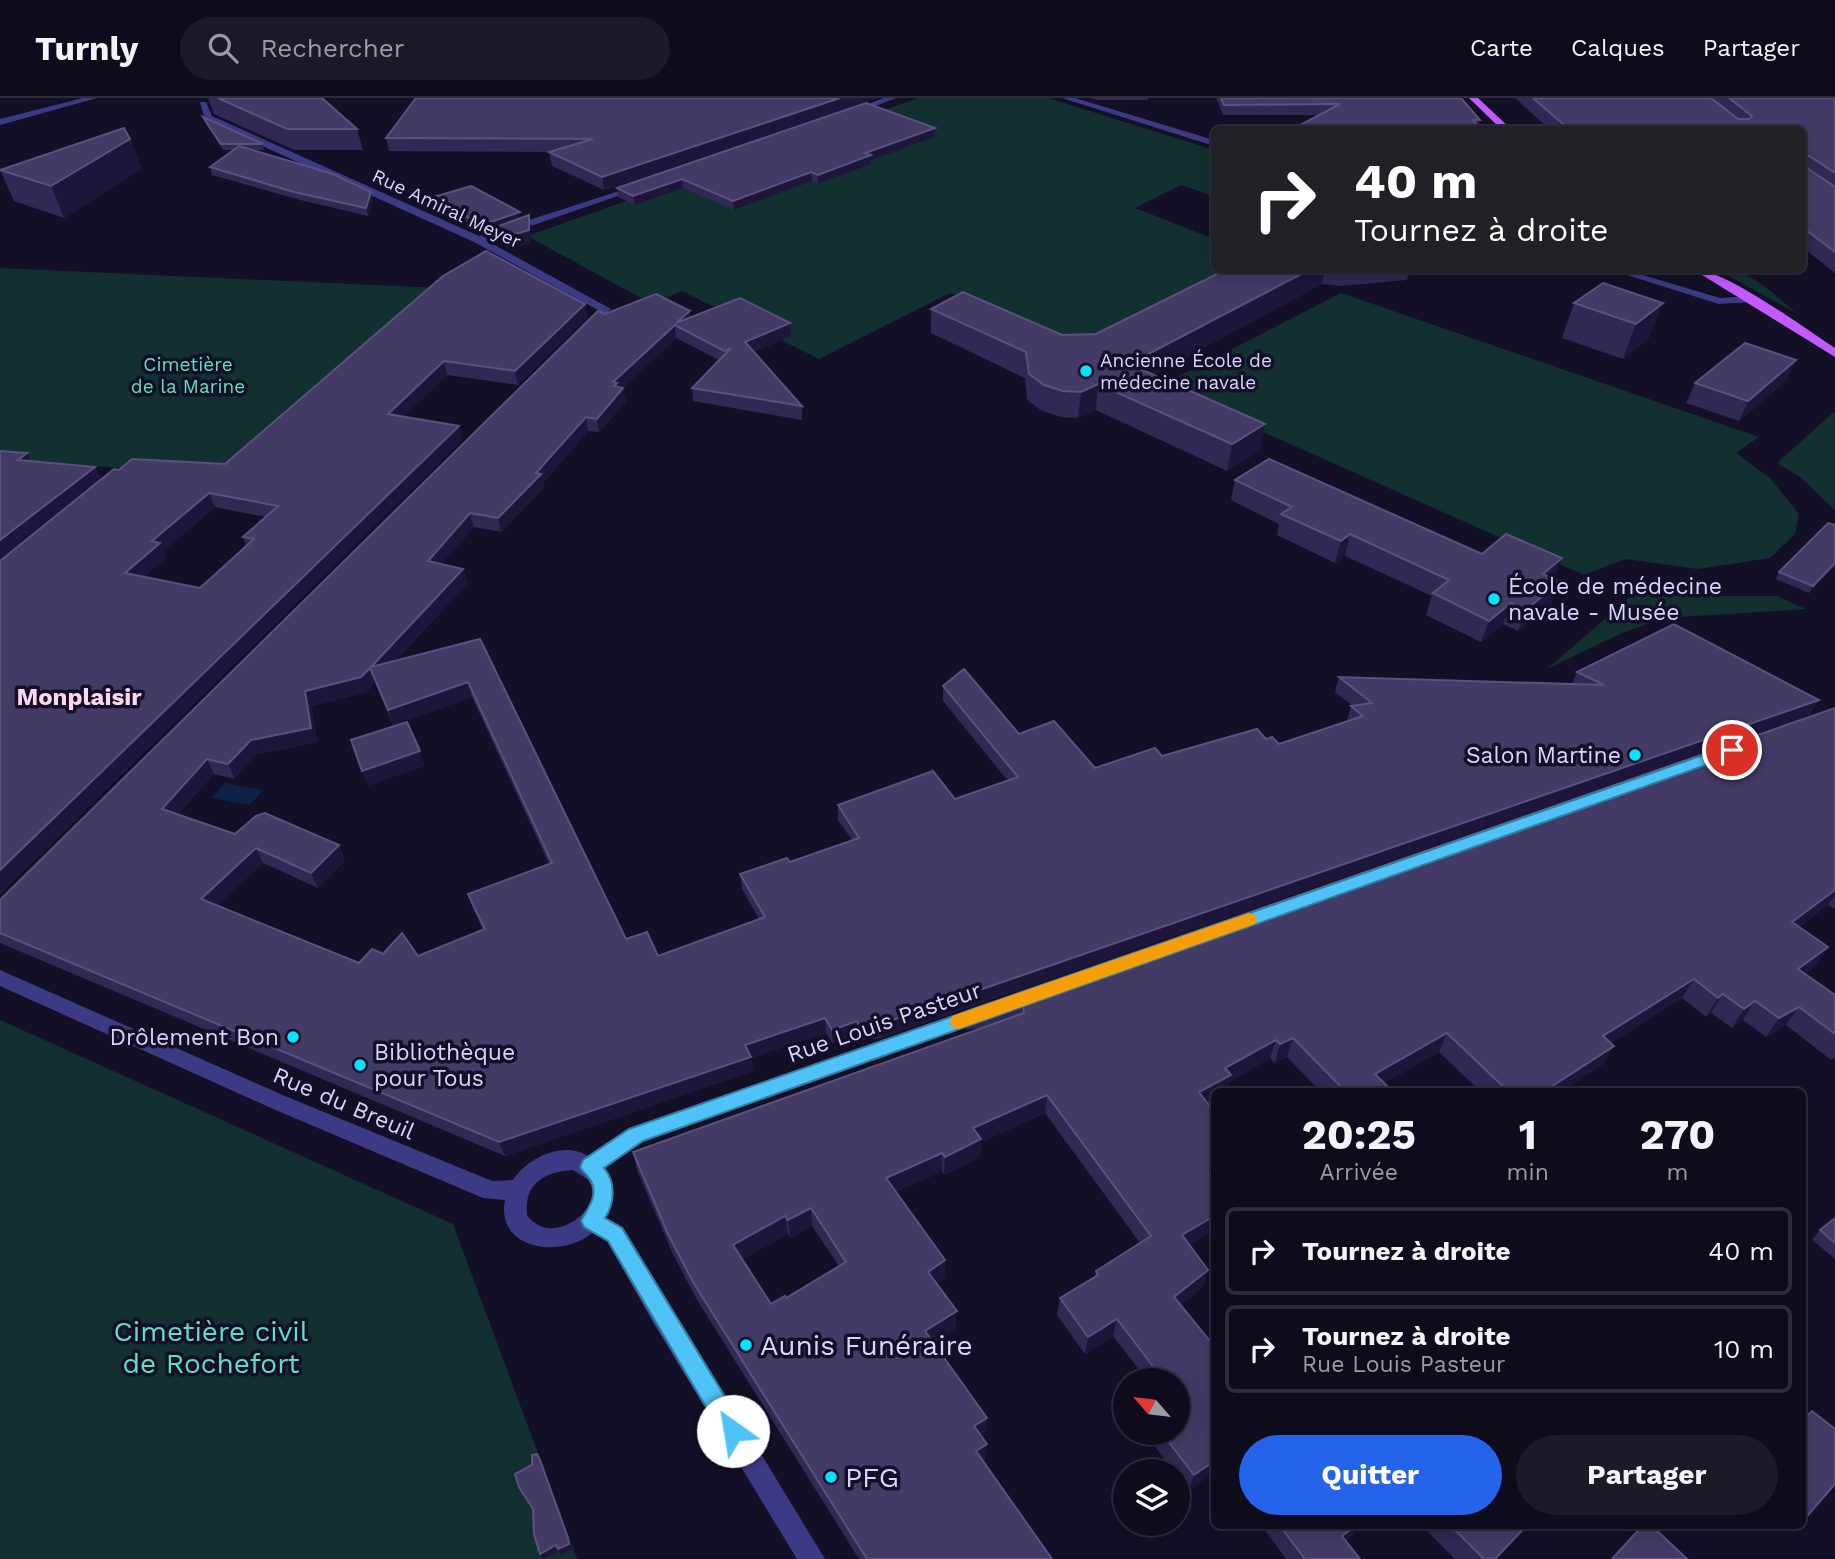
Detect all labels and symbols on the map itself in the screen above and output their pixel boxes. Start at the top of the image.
street label: Rue Amiral Meyer [369,164,525,253]
place label: Ancienne École de médecine navale [1100,349,1272,394]
park label: Cimetière de la Marine [131,353,245,398]
marker: Ancienne École de médecine navale [1078,363,1094,379]
place label: École de médecine navale - Musée [1508,573,1722,626]
marker: École de médecine navale - Musée [1486,591,1502,607]
district label: Monplaisir [16,683,142,711]
pin [1702,720,1762,780]
place label: Salon Martine [1466,742,1621,769]
marker: Salon Martine [1627,747,1643,763]
street label: Rue Louis Pasteur [784,977,985,1068]
place label: Drôlement Bon [110,1024,279,1051]
marker: Drôlement Bon [285,1029,301,1045]
place label: Bibliothèque pour Tous [374,1039,515,1092]
marker: Bibliothèque pour Tous [352,1057,368,1073]
street label: Rue du Breuil [269,1061,419,1145]
park label: Cimetière civil de Rochefort [114,1315,309,1380]
place label: Aunis Funéraire [760,1329,973,1362]
marker: Aunis Funéraire [738,1337,754,1353]
north arrow [1113,1368,1190,1446]
position arrow [696,1394,770,1468]
place label: PFG [845,1461,899,1494]
marker: PFG [823,1469,839,1485]

